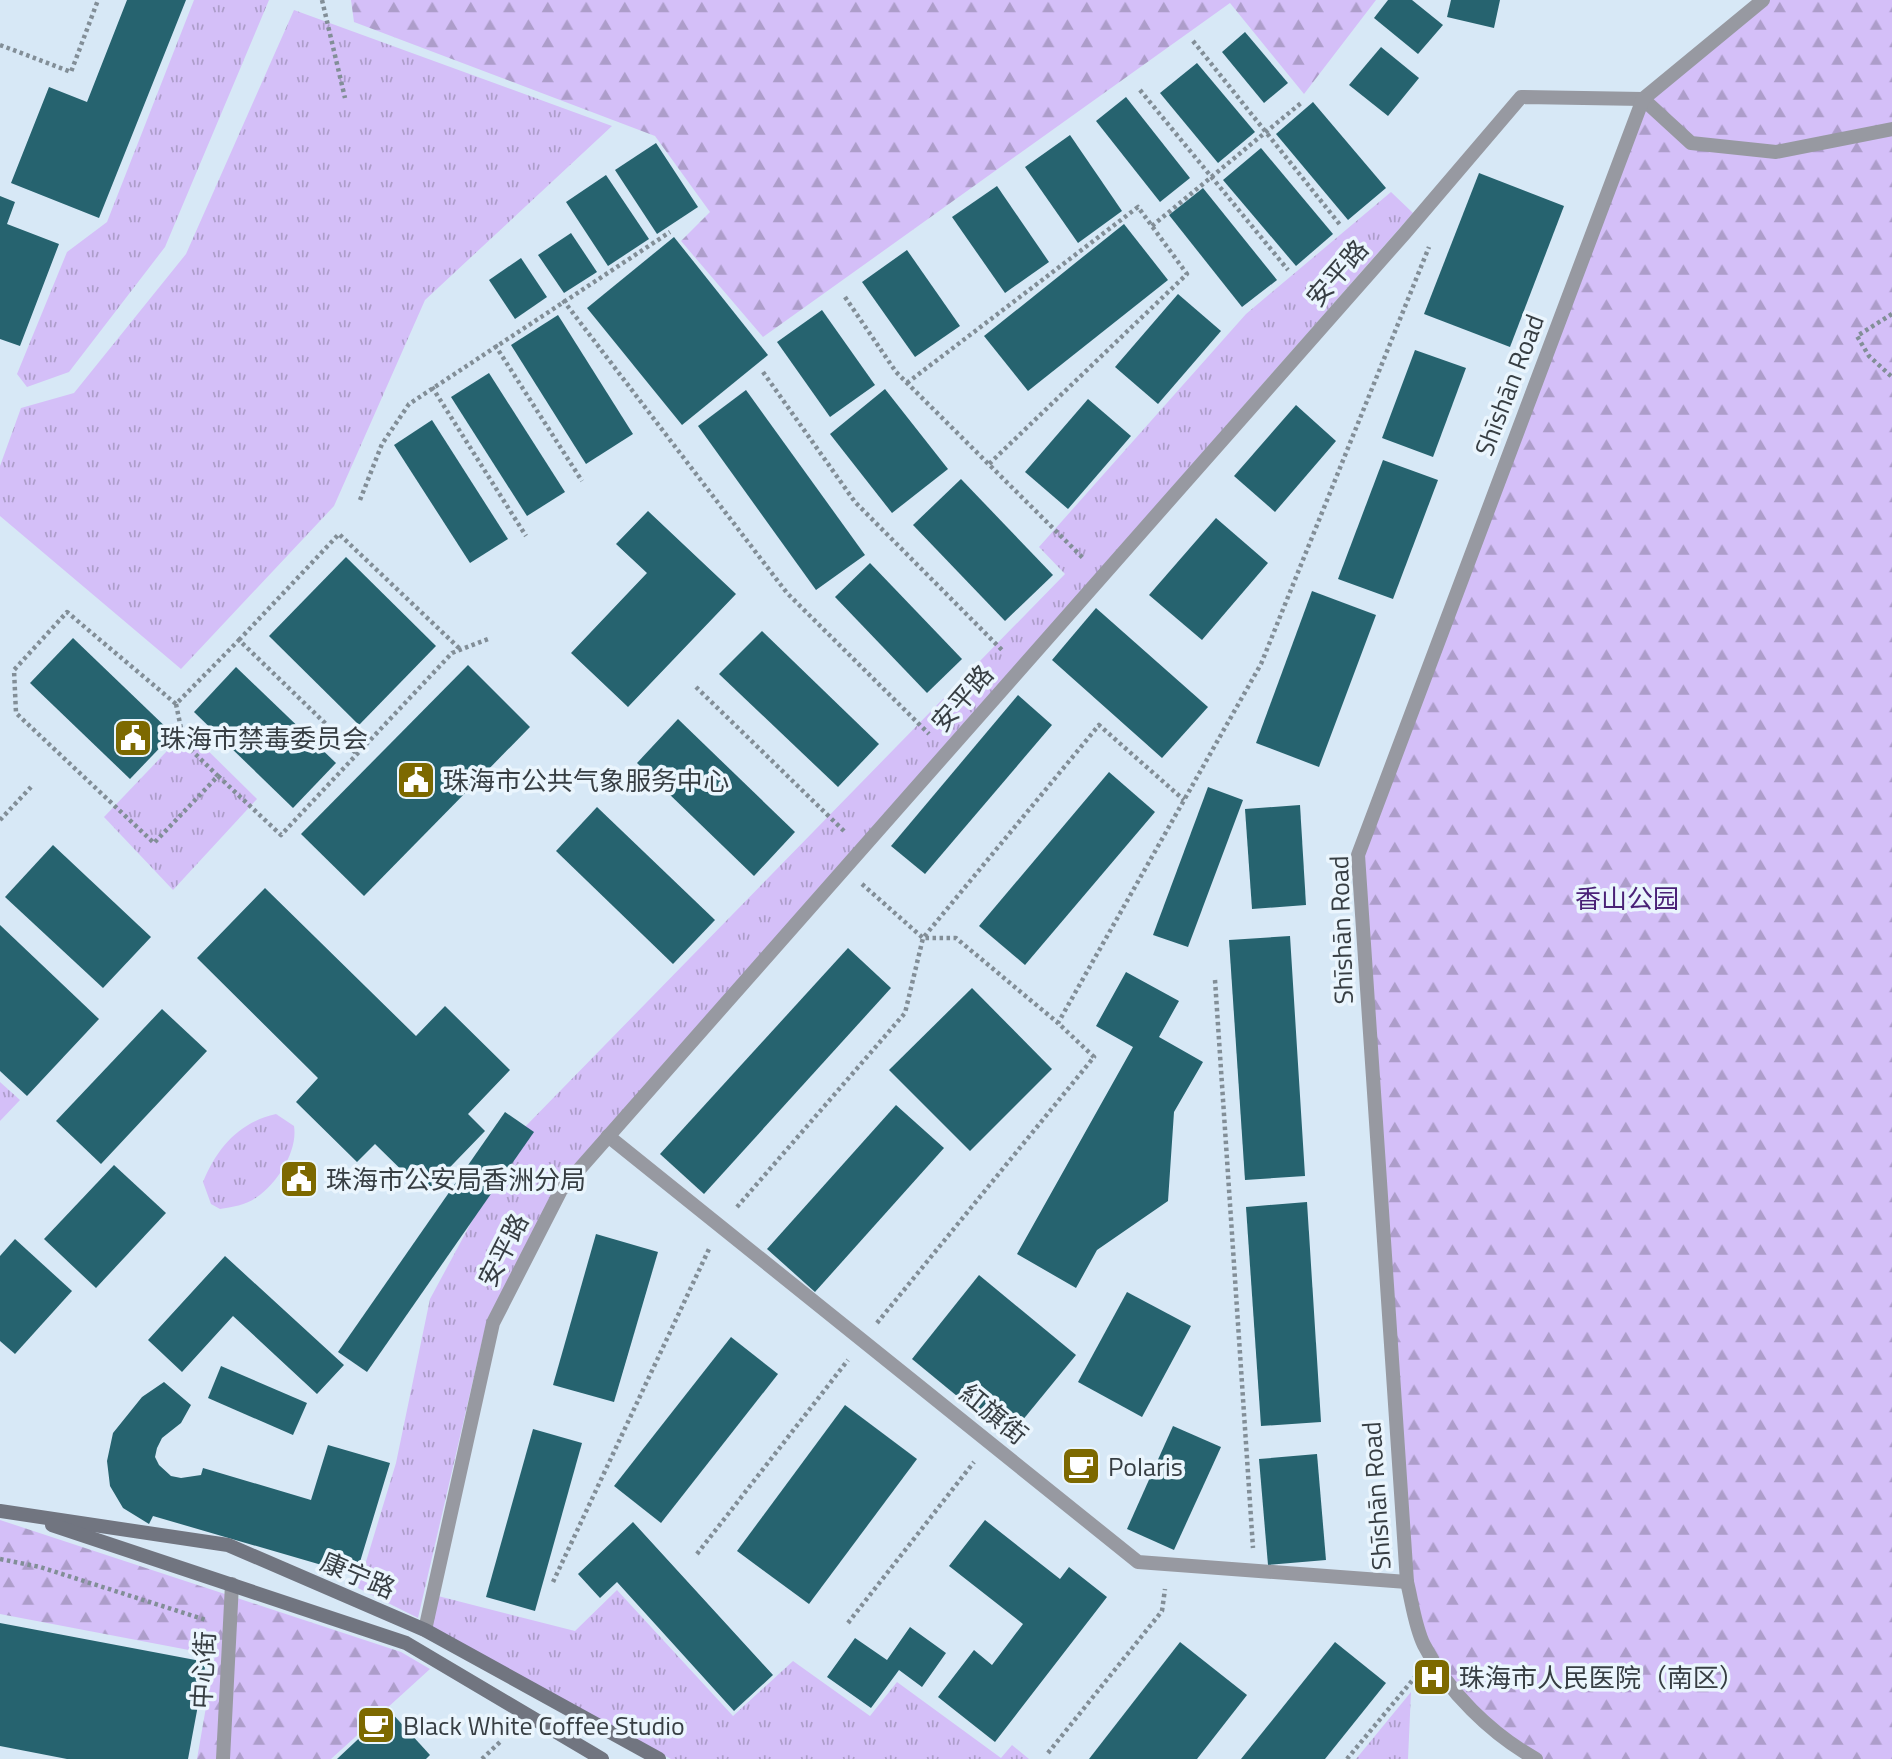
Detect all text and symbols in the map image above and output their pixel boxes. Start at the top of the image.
street label: 安平路 [1297,231,1377,315]
street label: Shīshān Road [1464,309,1554,461]
street label: 安平路 [922,656,1002,740]
public building icon: 珠海市禁毒委员会 [112,717,154,759]
place label: 珠海市禁毒委员会 [160,719,368,758]
public building icon: 珠海市公共气象服务中心 [395,759,437,801]
place label: 珠海市公共气象服务中心 [443,761,729,800]
street label: Shīshān Road [1319,855,1363,1005]
park label: 香山公园 [1575,879,1679,918]
public building icon: 珠海市公安局香洲分局 [278,1158,320,1200]
place label: 珠海市公安局香洲分局 [326,1160,586,1199]
street label: 安平路 [468,1206,538,1294]
street label: 紅旗街 [951,1374,1037,1454]
street label: Shīshān Road [1351,1420,1401,1572]
cafe icon: Polaris [1060,1445,1102,1487]
place label: Polaris [1108,1447,1183,1486]
street label: 康宁路 [314,1542,402,1608]
street label: 中心街 [181,1630,225,1710]
hospital icon: 珠海市人民医院（南区） [1411,1656,1453,1698]
place label: 珠海市人民医院（南区） [1459,1658,1745,1697]
cafe icon: Black White Coffee Studio [355,1704,397,1746]
place label: Black White Coffee Studio [403,1706,685,1745]

